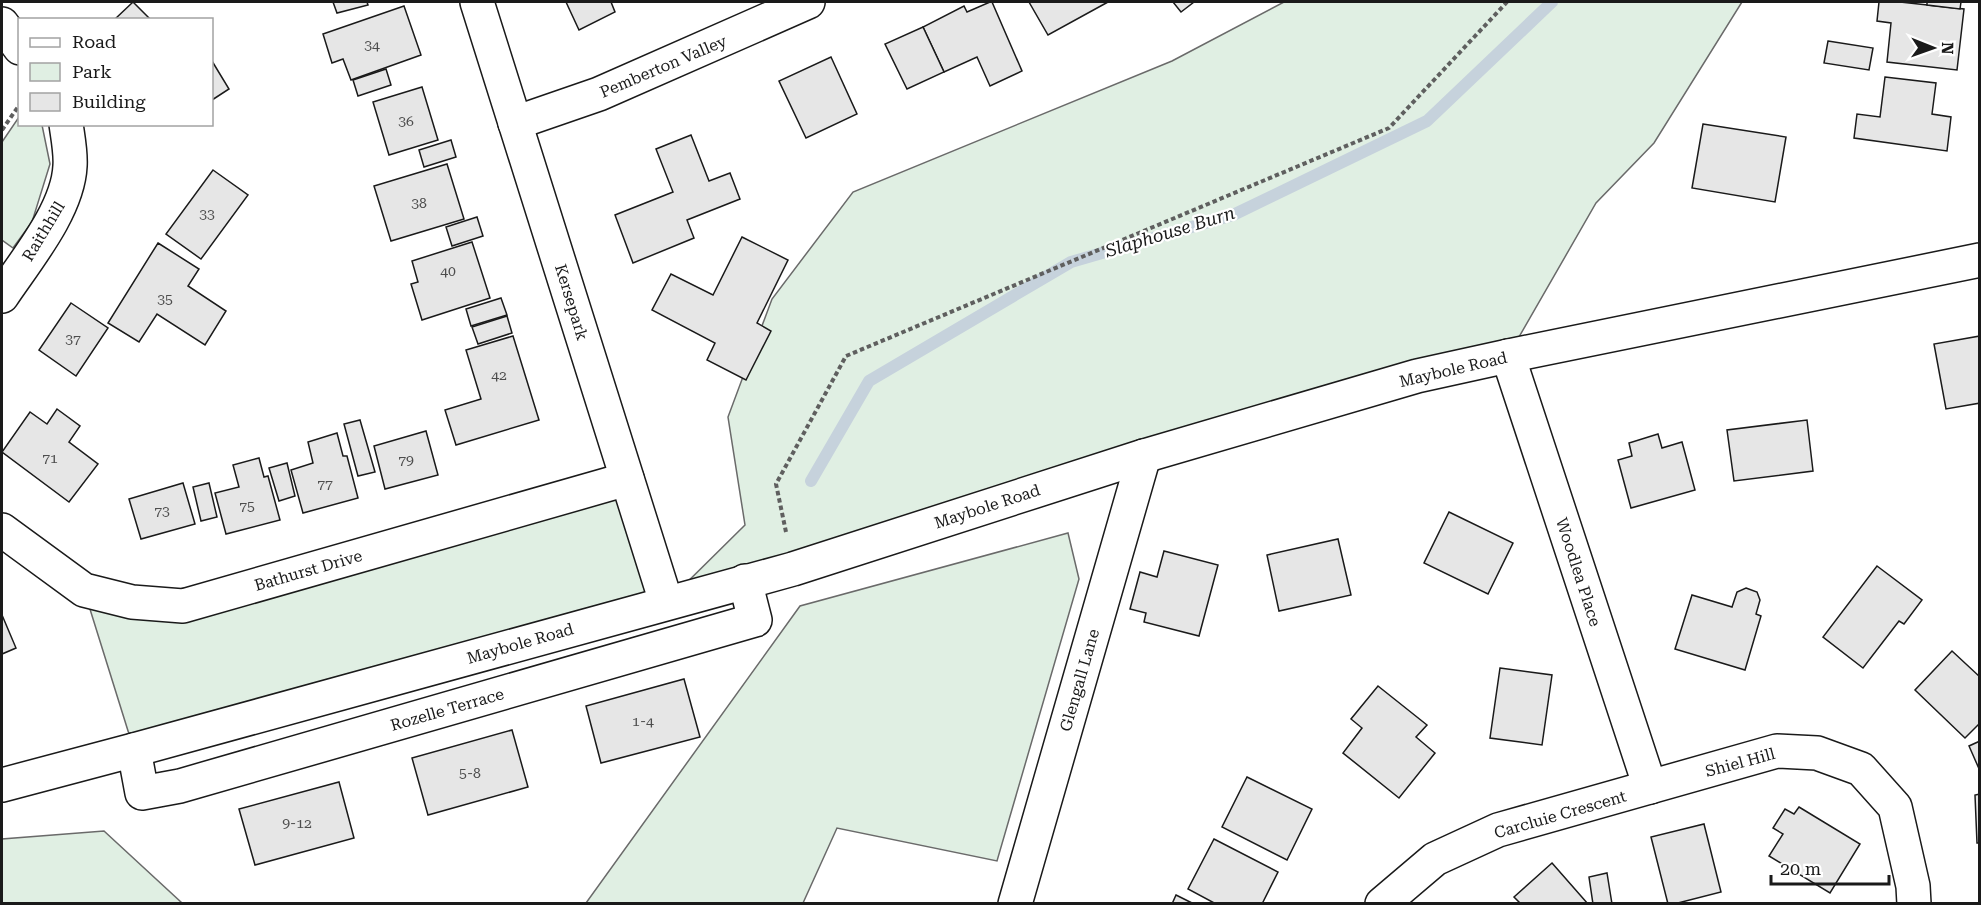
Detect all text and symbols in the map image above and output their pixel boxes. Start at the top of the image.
legend [18,18,213,126]
north arrow [1903,18,1963,78]
text: Road [72,31,117,52]
street label: Pemberton Valley [597,31,730,102]
house number: 34 [364,37,380,53]
text: N [1938,42,1957,55]
text: Park [72,61,112,82]
text: Building [72,91,146,112]
house number: 36 [398,113,414,129]
house number: 38 [411,195,427,211]
street label: Raithhill [18,198,69,264]
water label: Slaphouse Burn [1102,202,1237,262]
house number: 33 [199,206,215,222]
street label: Kersepark [551,262,592,343]
house number: 40 [440,263,456,279]
house number: 35 [157,291,173,307]
house number: 37 [65,331,81,347]
street label: Maybole Road [1397,348,1509,391]
house number: 42 [491,367,507,383]
house number: 71 [42,450,58,466]
house number: 79 [398,452,414,468]
house number: 77 [317,476,333,492]
street label: Maybole Road [932,480,1042,533]
house number: 75 [239,498,255,514]
house number: 73 [154,503,170,519]
street label: Woodlea Place [1552,515,1605,629]
street label: Bathurst Drive [252,546,364,595]
street label: Maybole Road [465,619,576,668]
street label: Glengall Lane [1056,627,1103,734]
street label: Rozelle Terrace [388,684,506,735]
house number: 1-4 [632,713,654,729]
street label: Shiel Hill [1703,744,1777,781]
house number: 5-8 [459,765,481,781]
street label: Carcluie Crescent [1492,787,1628,842]
house number: 9-12 [282,815,312,831]
scale bar [1771,848,1890,886]
text: 20 m [1780,858,1821,879]

